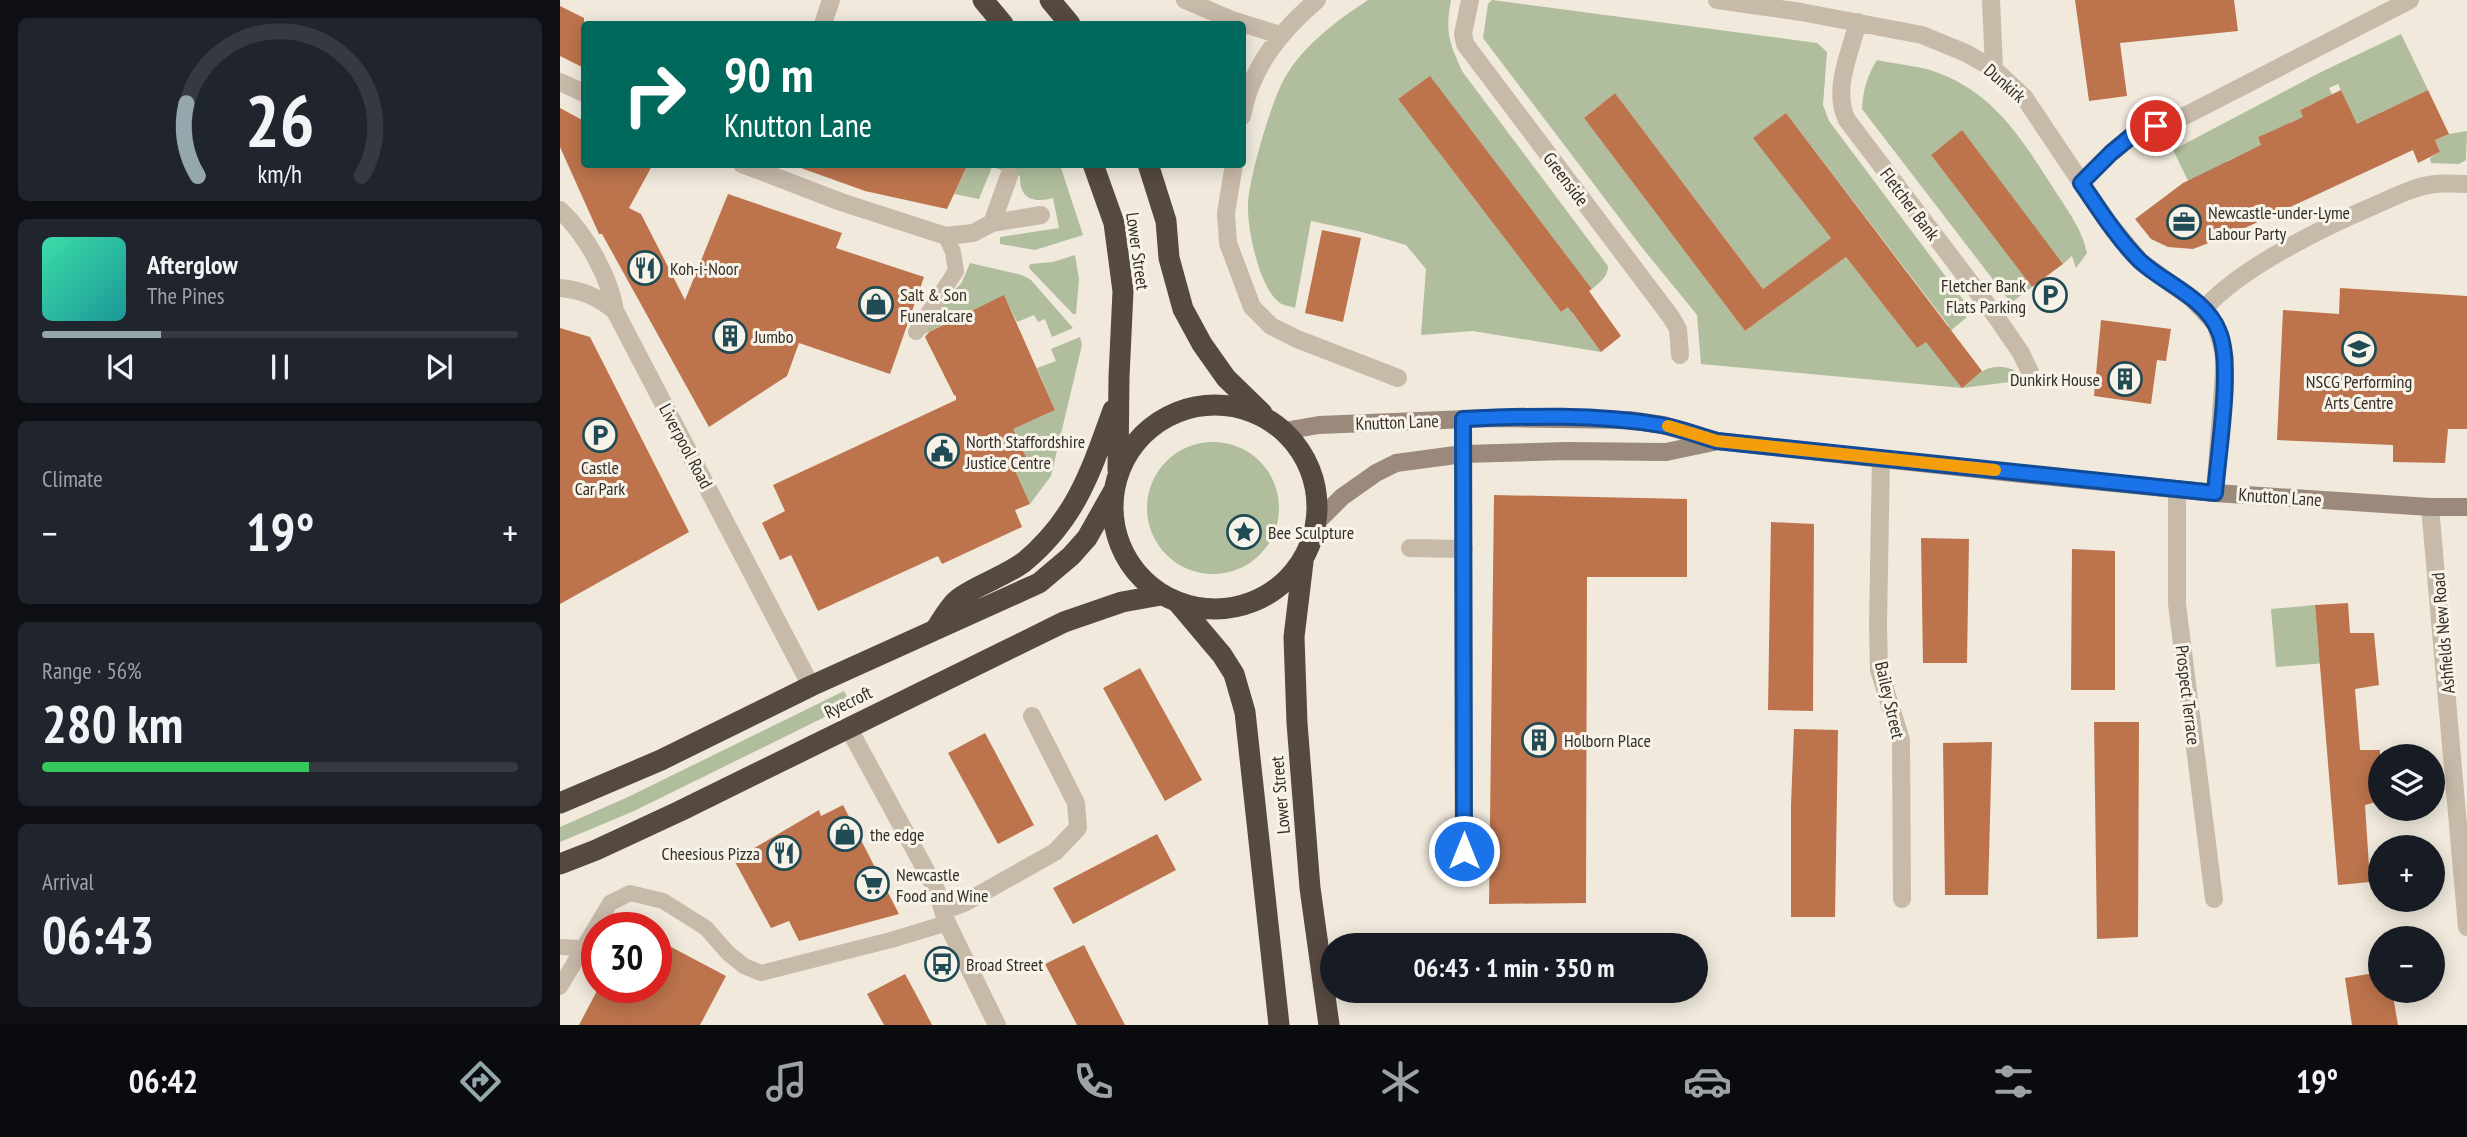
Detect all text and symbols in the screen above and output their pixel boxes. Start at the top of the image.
text: 90 m [724,42,813,106]
icon: right [609,49,700,140]
street label: Dunkirk [1979,59,2031,107]
text: 26 [245,72,315,166]
pin [2126,96,2186,156]
text: Knutton Lane [724,104,872,146]
icon: arrive [2137,107,2175,145]
street label: Greenside [1538,147,1594,211]
text: km/h [258,158,302,190]
street label: Fletcher Bank [1875,163,1945,245]
place label: Newcastle-under-Lyme Labour Party [2208,201,2350,245]
office icon: Newcastle-under-Lyme Labour Party [2165,203,2203,241]
street label: Lower Street [1121,211,1155,291]
text: Afterglow [147,248,238,281]
restaurant icon: Koh-i-Noor [626,249,664,287]
place label: Koh-i-Noor [670,257,738,280]
place label: Fletcher Bank Flats Parking [1941,274,2026,318]
parking icon: Fletcher Bank Flats Parking [2031,276,2069,314]
text: The Pines [147,281,225,310]
place label: Salt & Son Funeralcare [900,283,973,327]
shop icon: Salt & Son Funeralcare [857,285,895,323]
building icon: Jumbo [711,317,749,355]
place label: Jumbo [753,325,794,348]
school or university icon: NSCG Performing Arts Centre [2340,330,2378,368]
icon: previous [102,348,140,386]
icon: pause [261,348,299,386]
icon: next [420,348,458,386]
building icon: Dunkirk House [2106,360,2144,398]
place label: Dunkirk House [2010,368,2100,391]
place label: NSCG Performing Arts Centre [2306,370,2412,414]
street label: Liverpool Road [654,400,718,492]
street label: Knutton Lane [1355,409,1439,435]
parking icon: Castle Car Park [581,416,619,454]
place label: North Staffordshire Justice Centre [965,430,1085,474]
public building icon: North Staffordshire Justice Centre [923,432,961,470]
place label: Castle Car Park [575,456,625,500]
text: Climate [42,464,103,493]
street label: Knutton Lane [2238,483,2322,511]
text: 19° [246,498,314,565]
text: − [42,508,58,557]
text: + [502,508,518,557]
place icon: Bee Sculpture [1225,513,1263,551]
place label: Bee Sculpture [1268,521,1354,544]
street label: Ashfields New Road [2426,571,2460,695]
street label: Prospect Terrace [2170,644,2206,746]
text: Range · 56% [42,656,142,685]
street label: Bailey Street [1870,659,1910,741]
street label: Ryecroft [820,681,876,723]
text: 280 km [42,690,183,757]
building icon: Holborn Place [1520,721,1558,759]
place label: Holborn Place [1564,729,1651,752]
map controls [2368,744,2445,1003]
button: layers [2368,744,2445,821]
street label: Lower Street [1265,755,1295,835]
position arrow [1427,814,1501,888]
shop icon: the edge [826,815,864,853]
place label: the edge [870,823,925,846]
restaurant icon: Cheesious Pizza [765,834,803,872]
button: + [2368,835,2445,912]
place label: Cheesious Pizza [661,842,760,865]
place label: Newcastle Food and Wine [896,863,988,907]
supermarket icon: Newcastle Food and Wine [853,865,891,903]
text: Arrival [42,867,94,896]
text: 06:43 [42,901,154,968]
speed limit sign: 30 [581,912,672,1003]
button: − [2368,926,2445,1003]
bus stop icon: Broad Street [923,945,961,983]
text: 06:43 · 1 min · 350 m [1414,951,1614,984]
place label: Broad Street [966,953,1043,976]
icon: directions [456,1057,505,1106]
icon: music [762,1057,811,1106]
icon: phone [1069,1057,1118,1106]
icon: climate [1376,1057,1425,1106]
icon: car [1683,1057,1732,1106]
icon: filters [1989,1057,2038,1106]
text: 06:42 [129,1060,198,1102]
text: 19° [2296,1060,2338,1102]

